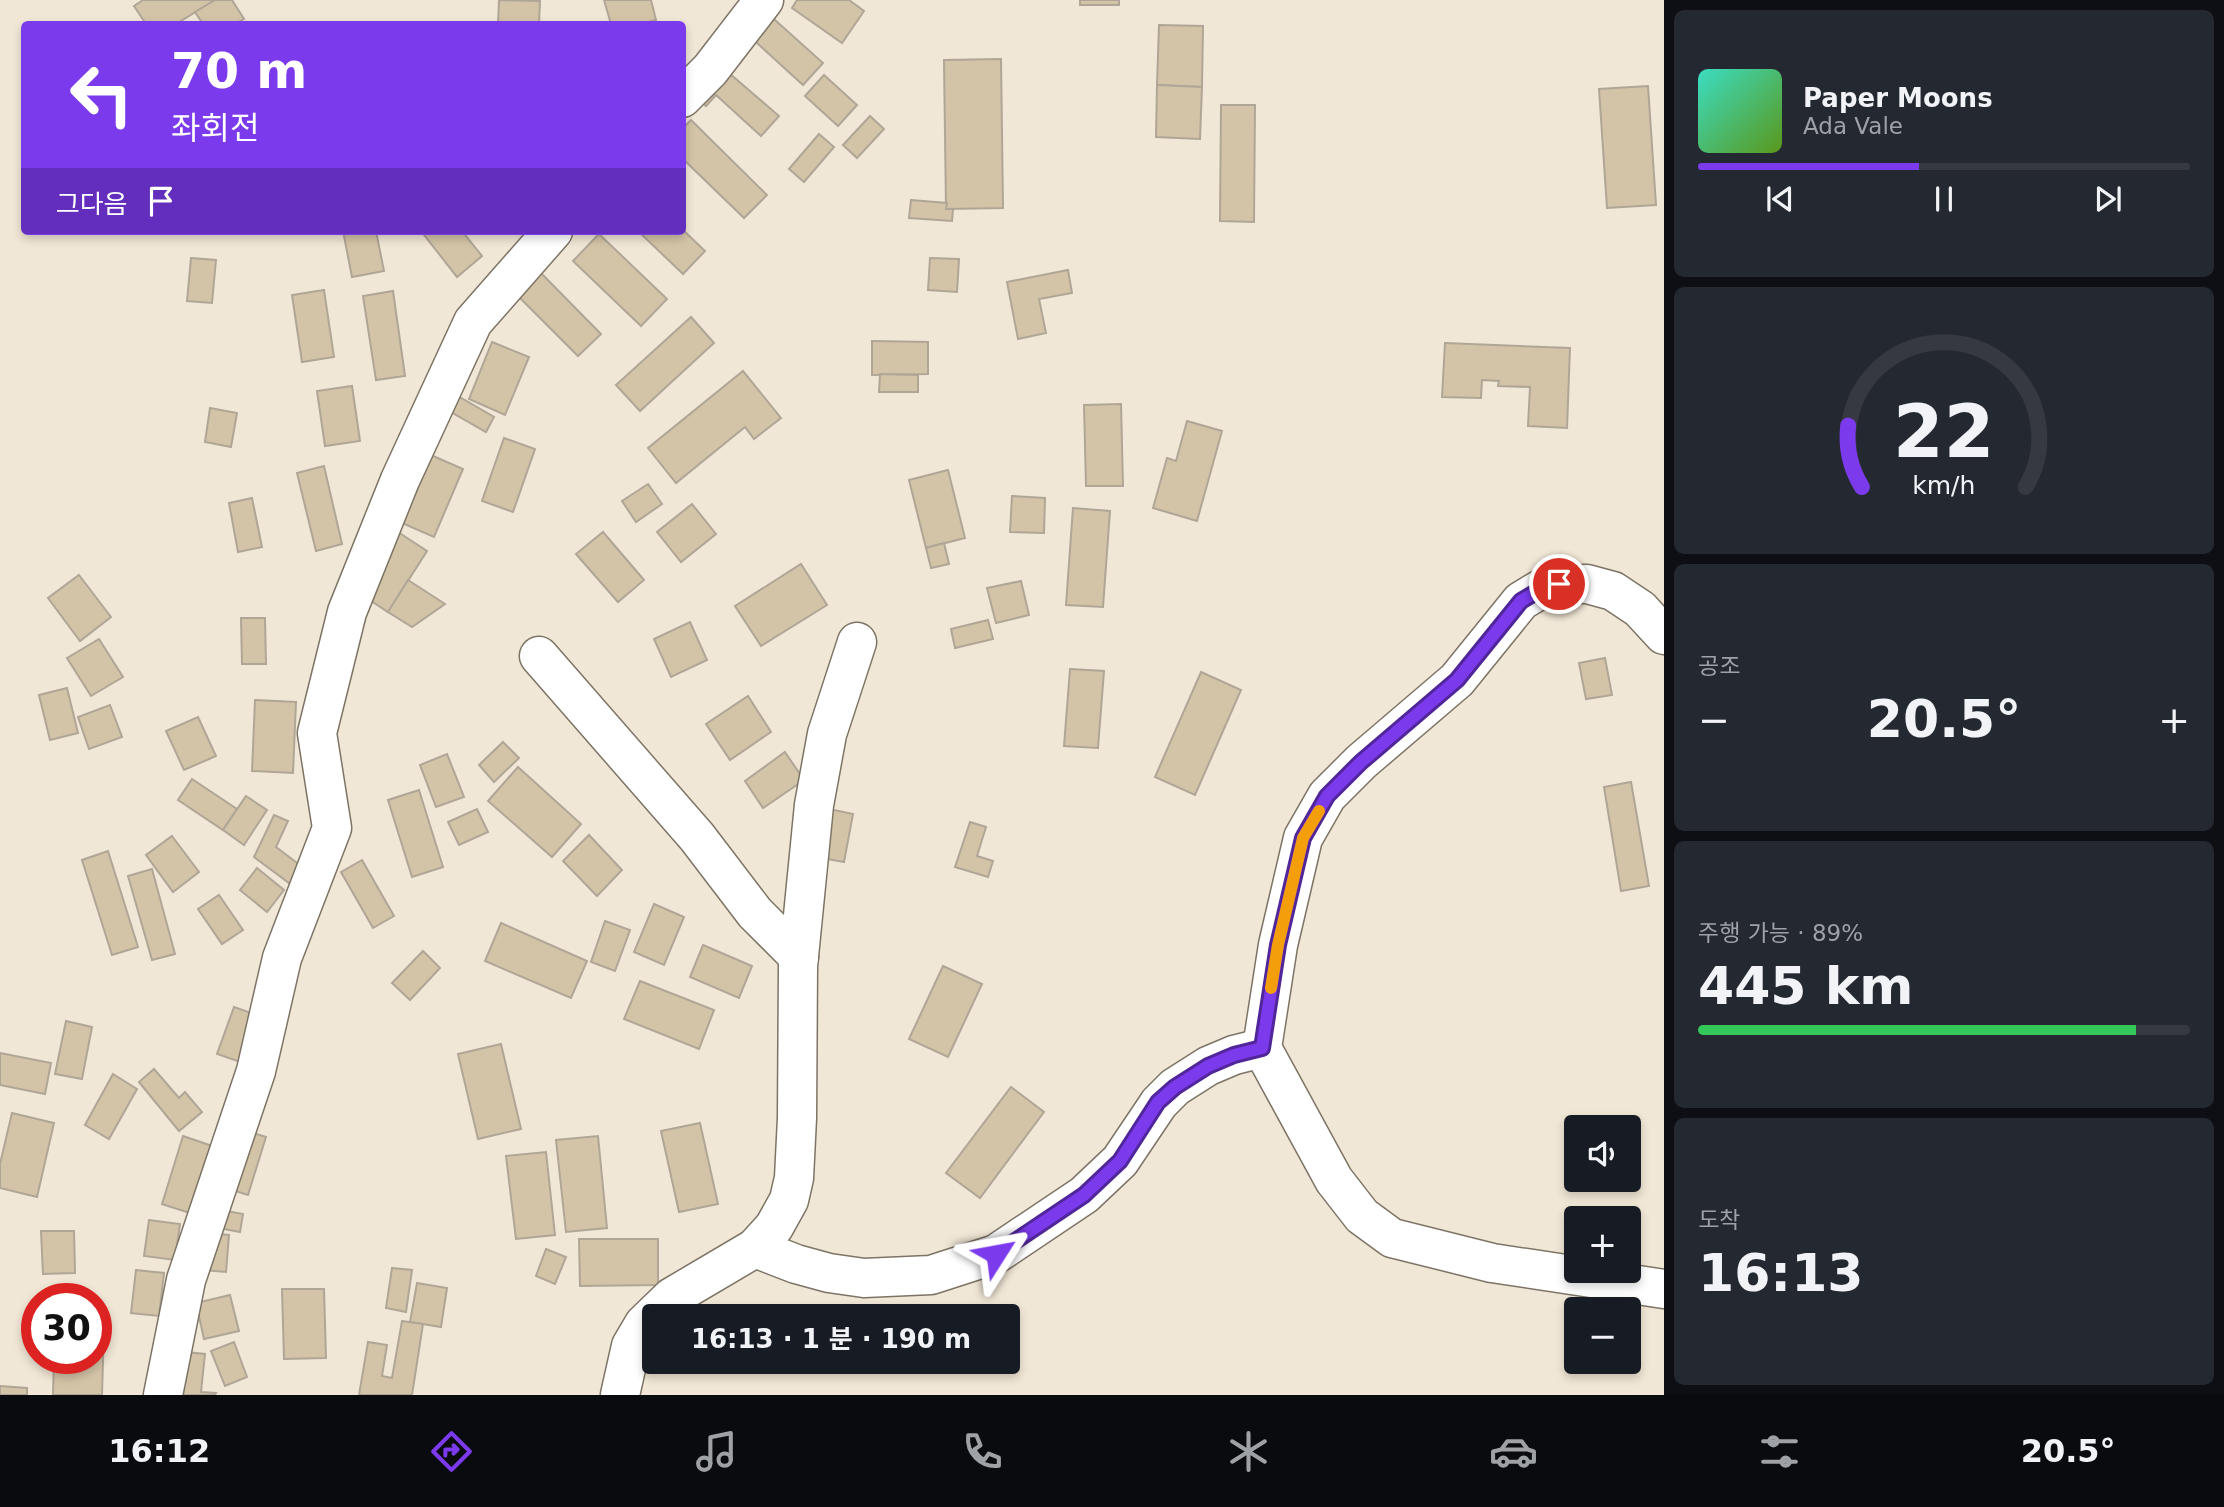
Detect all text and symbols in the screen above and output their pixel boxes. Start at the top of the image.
text: 70 m [171,43,307,100]
icon: left [56,49,147,140]
text: Paper Moons [1803,83,1993,113]
text: 좌회전 [171,109,259,147]
text: Ada Vale [1803,113,1903,139]
icon: previous [1761,180,1799,218]
icon: pause [1925,180,1963,218]
icon: next [2089,180,2127,218]
icon: arrive [142,182,180,220]
text: 그다음 [56,189,128,219]
text: 22 [1893,389,1995,474]
text: km/h [1912,470,1976,499]
pin [1529,554,1589,614]
icon: arrive [1540,565,1578,603]
text: 공조 [1698,653,1740,679]
text: 20.5° [1867,689,2021,749]
text: − [1698,698,1730,742]
text: + [2158,698,2190,742]
text: 주행 가능 · 89% [1698,920,1863,946]
text: 445 km [1698,956,1913,1016]
map controls [1564,1115,1641,1374]
button: sound [1564,1115,1641,1192]
button: + [1564,1206,1641,1283]
text: 도착 [1698,1207,1740,1233]
position arrow [959,1217,1033,1291]
text: 16:13 [1698,1243,1864,1303]
speed limit sign: 30 [21,1283,112,1374]
button: − [1564,1297,1641,1374]
text: 16:13 · 1 분 · 190 m [691,1324,971,1354]
icon: directions [427,1427,476,1476]
icon: music [692,1427,741,1476]
icon: phone [958,1427,1007,1476]
icon: climate [1224,1427,1273,1476]
icon: car [1489,1427,1538,1476]
icon: filters [1755,1427,1804,1476]
text: 16:12 [108,1432,210,1470]
text: 20.5° [2021,1432,2116,1470]

